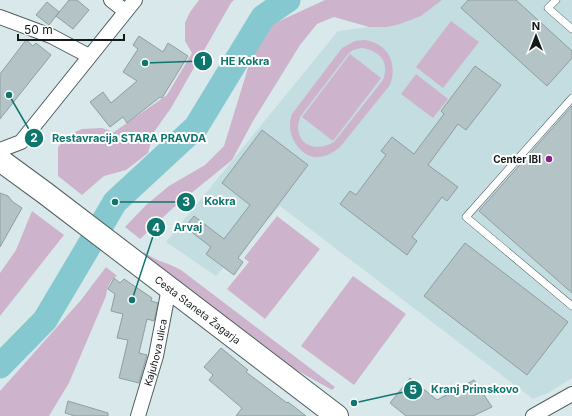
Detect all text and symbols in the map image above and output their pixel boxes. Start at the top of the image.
scale bar [18,16,124,42]
north arrow [516,16,556,56]
text: N [532,19,540,33]
text: 50 m [24,22,53,37]
callout: HE Kokra [193,49,278,72]
text: 1 [200,53,206,68]
text: HE Kokra [221,54,269,68]
callout: Restavracija STARA PRAVDA [24,126,215,149]
text: 2 [30,130,38,145]
text: Restavracija STARA PRAVDA [52,131,206,145]
place label: Center IBI [493,153,541,165]
marker: Center IBI [544,154,554,164]
callout: Kokra [176,190,243,213]
text: 3 [182,194,190,209]
text: Kokra [204,194,236,208]
callout: Arvaj [146,216,211,239]
text: 4 [152,220,160,235]
text: Arvaj [174,220,202,234]
street label: Cesta Staneta Žagarja [152,273,243,346]
street label: Kajuhova ulica [141,318,169,387]
callout: Kranj Primskovo [403,378,527,401]
text: 5 [409,382,417,397]
text: Kranj Primskovo [431,382,519,396]

